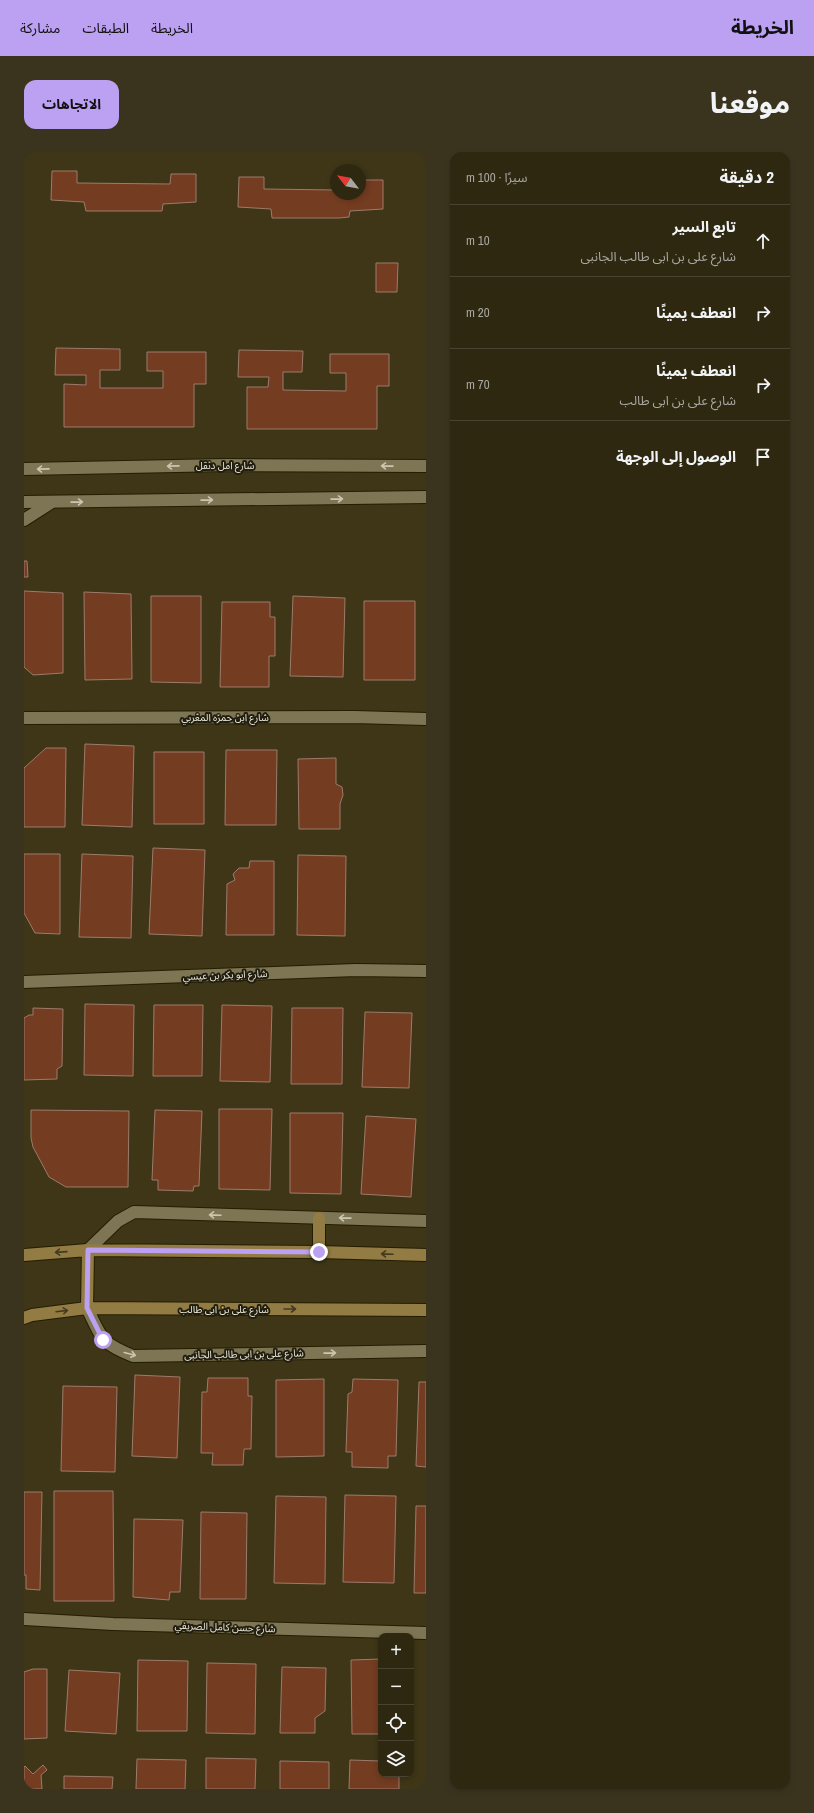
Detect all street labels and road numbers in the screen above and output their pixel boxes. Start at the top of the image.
street label: شارع امل دنقل [196,459,254,473]
street label: شارع ابن حمزه المغربي [181,711,269,725]
street label: شارع ابو بكر بن عيسي [182,967,268,984]
street label: شارع على بن ابى طالب [179,1303,269,1317]
street label: شارع على بن ابى طالب الجانبى [184,1346,304,1363]
street label: شارع حسن كامل الصريفي [174,1619,276,1637]

